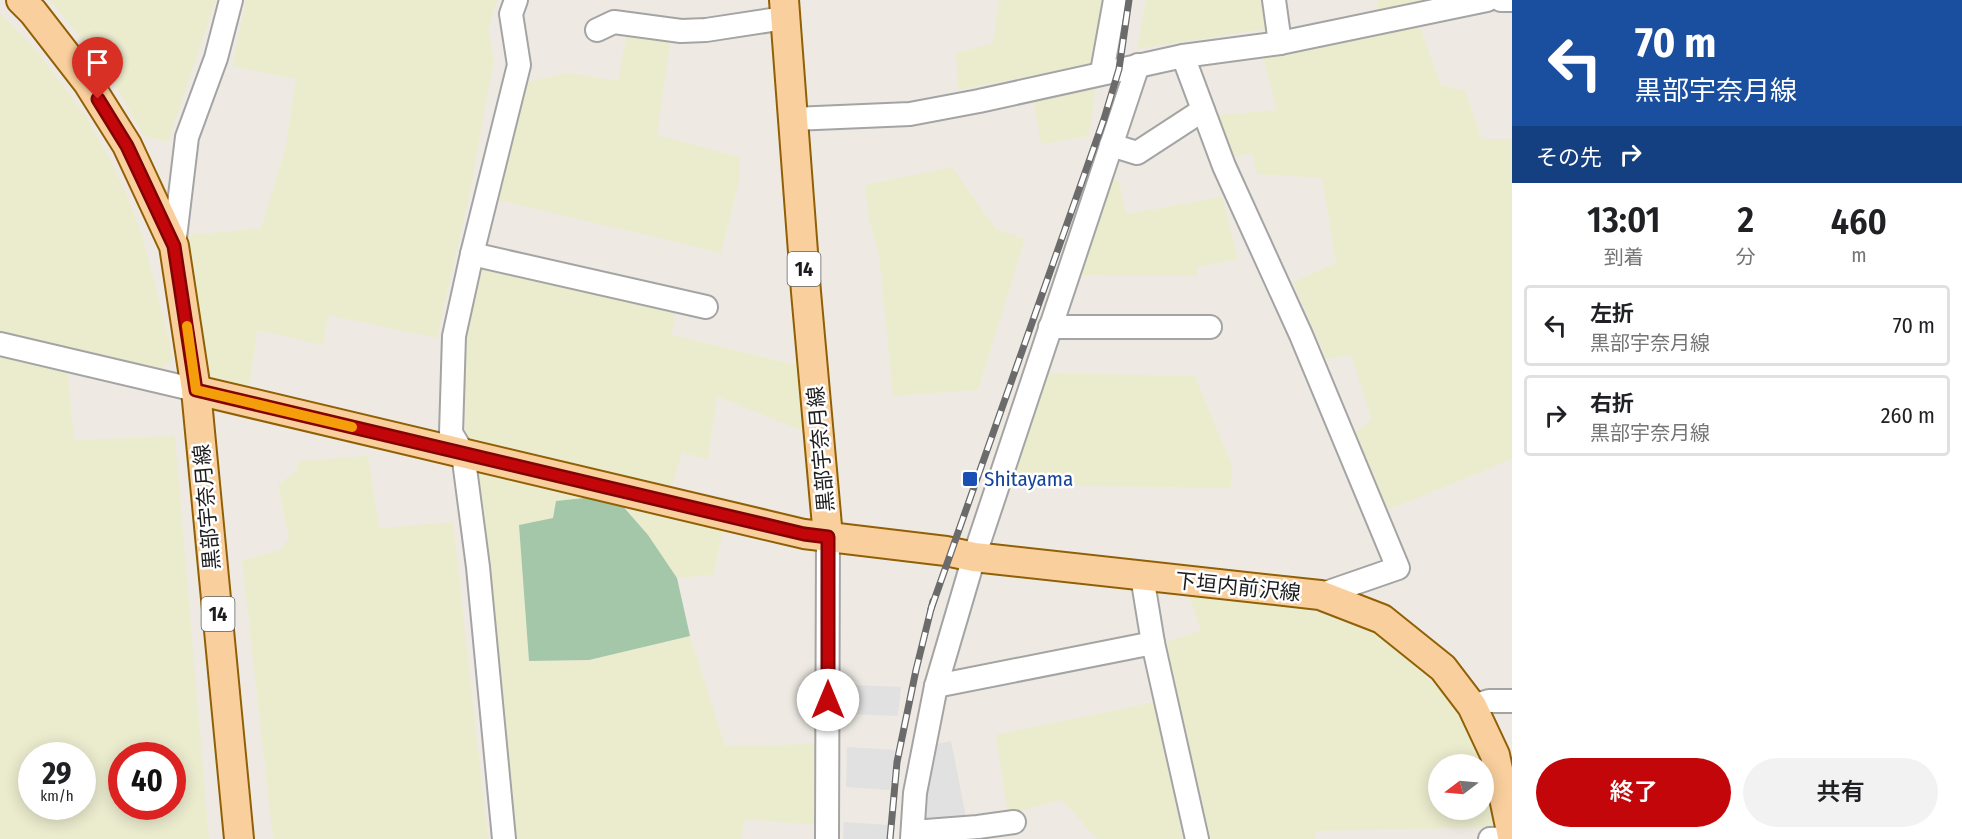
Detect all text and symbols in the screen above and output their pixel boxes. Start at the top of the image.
text: 70 m [1635,18,1716,68]
icon: left [1536,24,1614,102]
pin [72,37,123,99]
icon: arrive [81,46,114,79]
text: 黒部宇奈月線 [1635,75,1797,107]
icon: right [1614,138,1647,171]
text: その先 [1536,144,1602,171]
text: 13:01 [1587,198,1661,242]
text: 2 [1737,198,1754,242]
text: 460 [1831,200,1887,244]
text: m [1851,243,1867,267]
text: 到着 [1604,245,1644,269]
text: 分 [1736,245,1756,269]
road number: 14 [788,252,820,286]
text: 左折 [1590,300,1634,327]
icon: left [1539,309,1572,342]
text: 70 m [1893,312,1935,339]
text: 黒部宇奈月線 [1590,331,1710,355]
street label: 黒部宇奈月線 [803,385,839,513]
text: 右折 [1590,390,1634,417]
icon: right [1539,399,1572,432]
text: 260 m [1881,402,1935,429]
text: 黒部宇奈月線 [1590,421,1710,445]
street label: 黒部宇奈月線 [189,443,225,571]
place label: Shitayama [984,466,1073,492]
marker: Shitayama [961,470,979,488]
street label: 下垣内前沢線 [1174,567,1302,607]
road number: 14 [202,597,234,631]
position arrow [796,668,860,732]
speed limit sign: 40 [108,742,186,820]
north arrow [1428,754,1494,820]
map controls [1428,754,1494,820]
text: 29 [42,756,72,792]
button: 終了 [1536,758,1731,827]
button: 共有 [1743,758,1938,827]
text: km/h [40,787,74,805]

